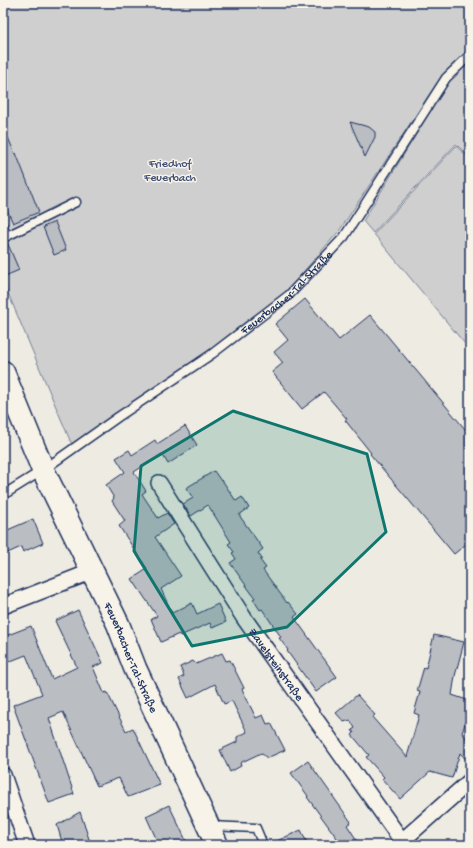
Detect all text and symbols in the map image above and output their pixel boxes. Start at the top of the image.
park label: Friedhof Feuerbach [143,158,197,186]
street label: Feuerbacher-Tal-Straße [238,248,337,339]
street label: Feuerbacher-Tal-Straße [99,600,160,716]
street label: Zavelsteinstraße [244,626,306,705]

